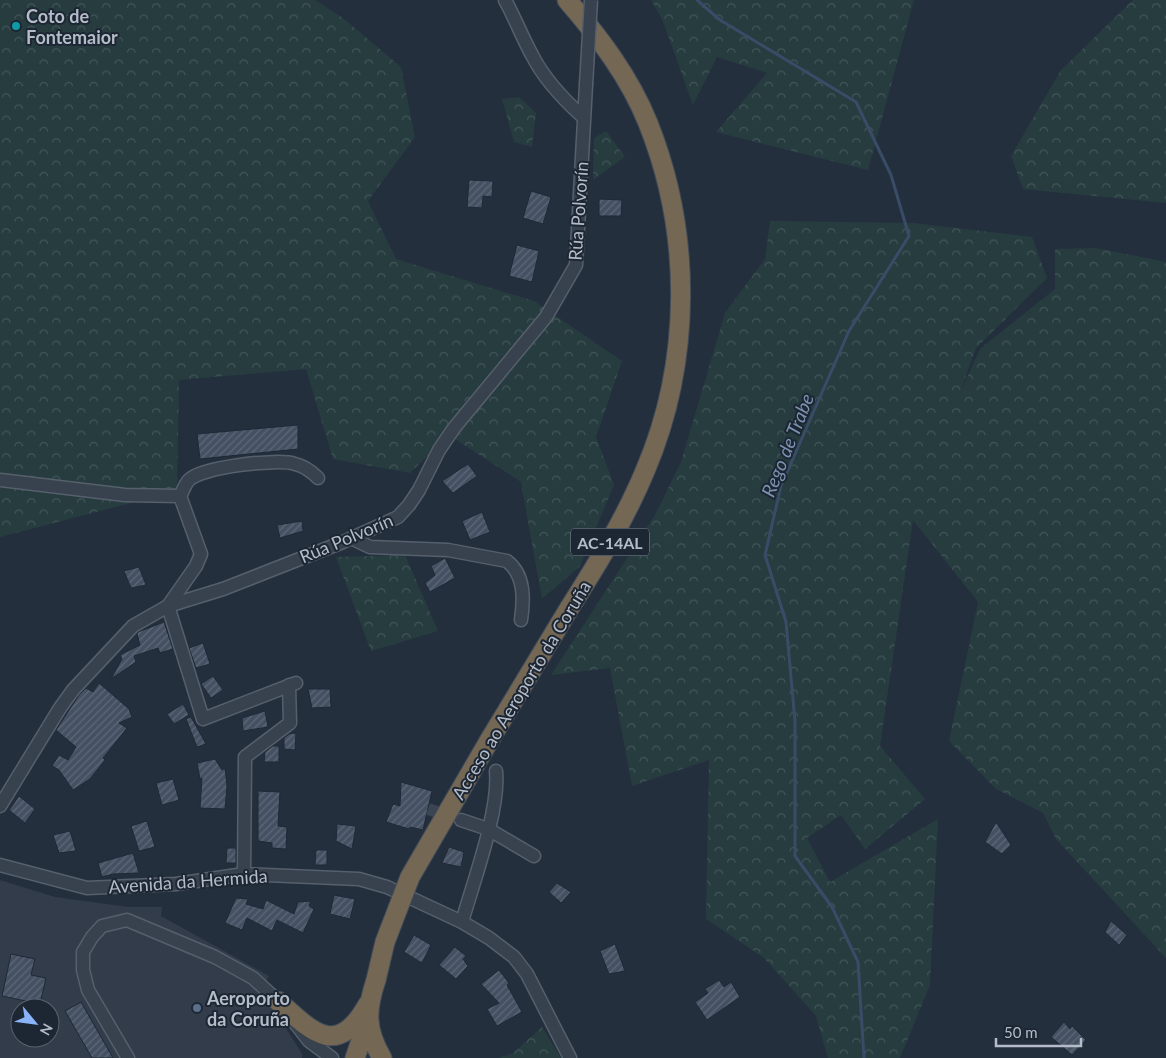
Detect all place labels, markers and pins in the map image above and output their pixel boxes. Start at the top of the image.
place label: Coto de Fontemaior [26,5,118,48]
marker: Coto de Fontemaior [10,20,22,32]
place label: Aeroporto da Coruña [206,987,290,1030]
marker: Aeroporto da Coruña [191,1002,203,1014]

